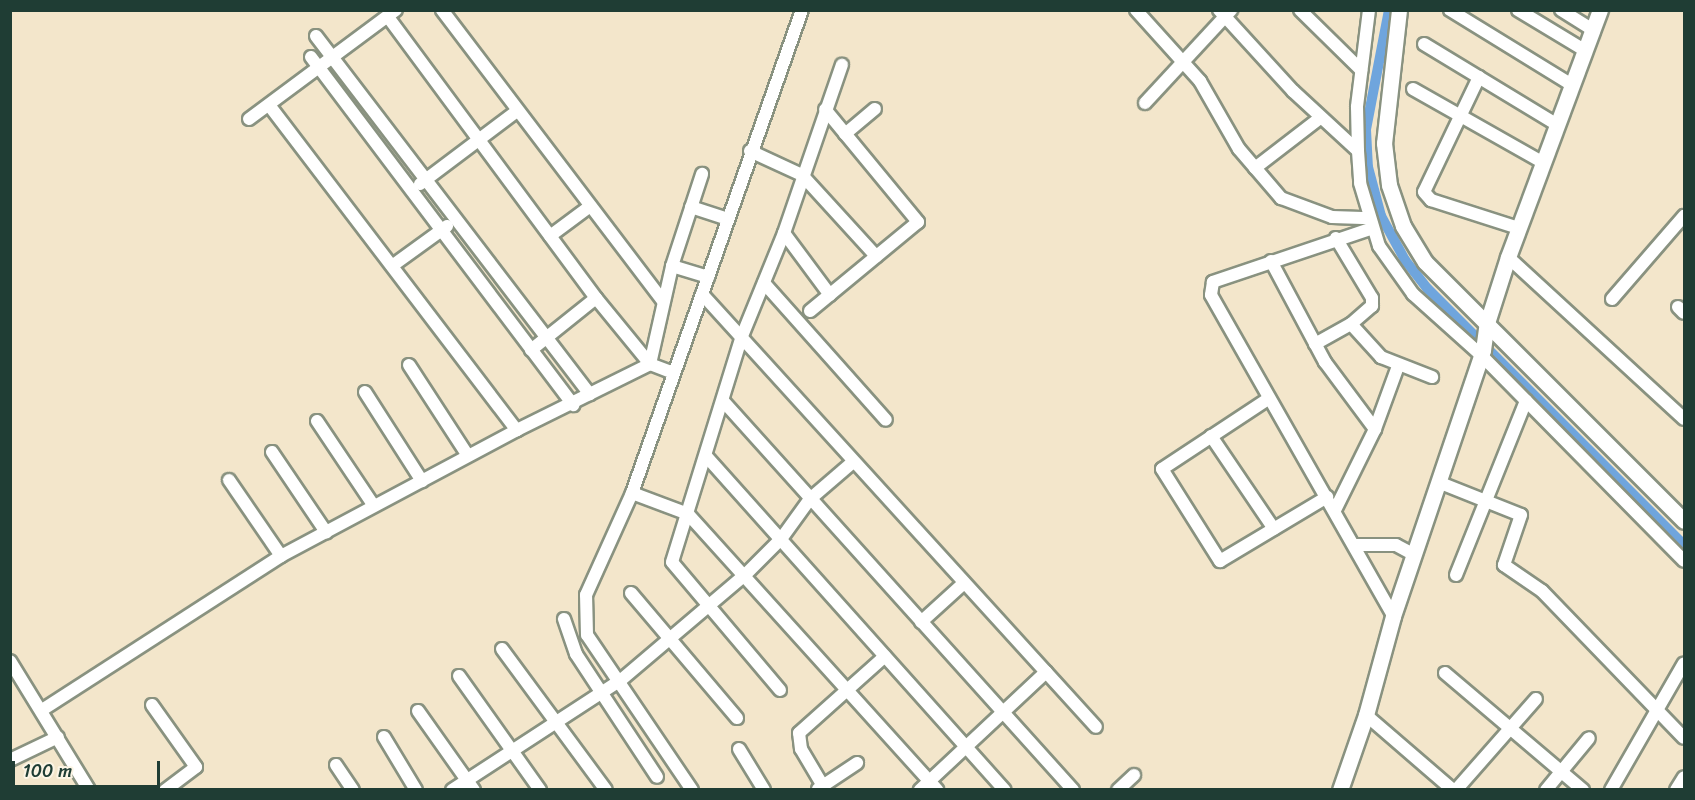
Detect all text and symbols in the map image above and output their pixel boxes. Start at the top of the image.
scale bar [15,749,164,787]
text: 100 m [23,755,72,787]

